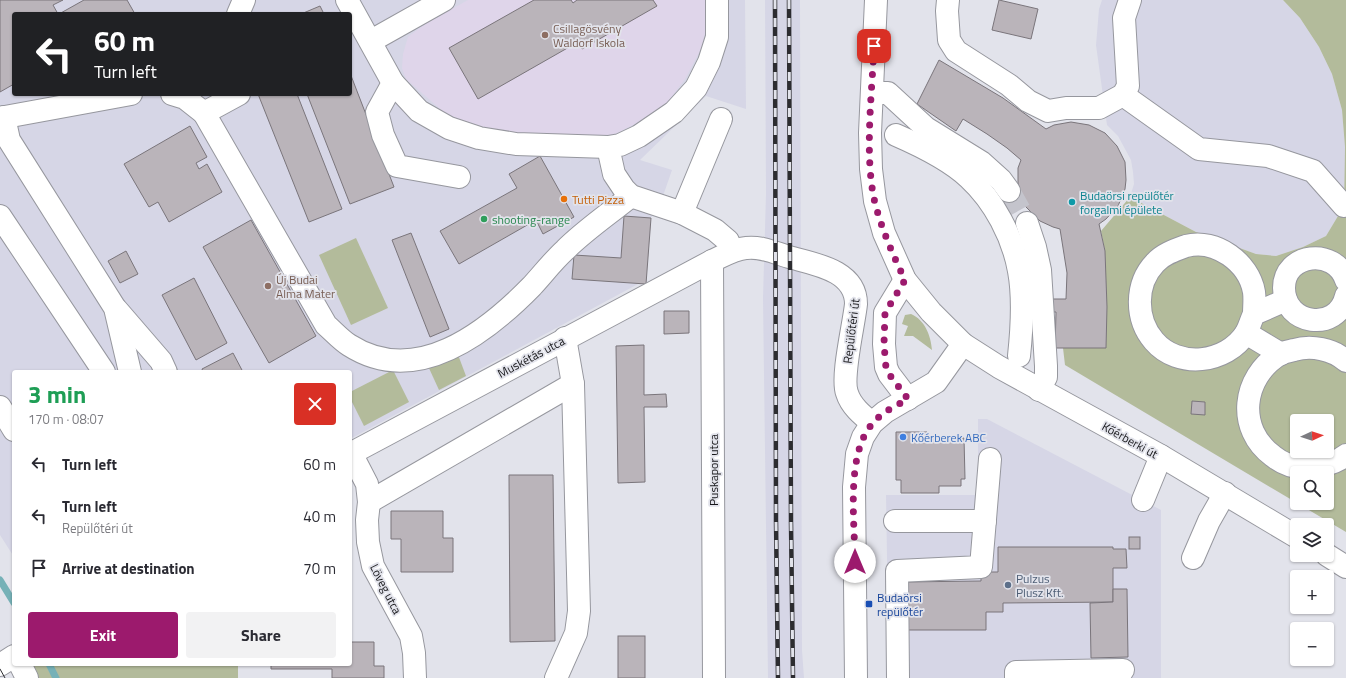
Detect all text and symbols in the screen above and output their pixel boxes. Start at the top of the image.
text: 60 m [94,19,155,62]
place label: Csillagösvény Waldorf Iskola [553,19,625,52]
icon: left [28,28,80,80]
pin [857,29,891,63]
marker: Csillagösvény Waldorf Iskola [540,30,550,40]
icon: arrive [863,35,885,57]
text: Turn left [94,58,157,85]
place label: Budaörsi repülőtér forgalmi épülete [1080,186,1174,219]
place label: Tutti Pizza [572,190,624,209]
marker: Tutti Pizza [559,194,569,204]
marker: Budaörsi repülőtér forgalmi épülete [1067,197,1077,207]
place label: shooting-range [492,210,570,229]
marker: shooting-range [479,214,489,224]
place label: Új Budai Alma Mater [276,270,335,303]
marker: Új Budai Alma Mater [263,281,273,291]
street label: Repülőtéri út [838,297,865,365]
street label: Muskétás utca [494,331,568,383]
text: 3 min [28,376,86,412]
button: close [294,383,336,425]
text: 170 m · 08:07 [28,409,104,429]
north arrow [1290,414,1334,458]
map controls [1290,414,1334,666]
street label: Kőérberki út [1099,417,1162,464]
place label: Kőérberek ABC [911,428,987,447]
marker: Kőérberek ABC [898,432,908,442]
street label: Puskapor utca [704,434,723,506]
icon: left [28,453,50,475]
text: Turn left [62,453,117,476]
text: 60 m [303,453,336,476]
button: search [1290,466,1334,510]
text: Turn left [62,495,117,518]
icon: left [28,505,50,527]
text: 40 m [303,505,336,528]
text: Repülőtéri út [62,518,133,538]
button: layers [1290,518,1334,562]
position arrow [834,541,876,583]
icon: arrive [28,557,50,579]
text: Arrive at destination [62,557,195,580]
text: 70 m [303,557,336,580]
street label: Löveg utca [365,561,407,617]
place label: Pulzus Plusz Kft. [1016,569,1064,602]
button: + [1290,570,1334,614]
marker: Pulzus Plusz Kft. [1003,580,1013,590]
place label: Budaörsi repülőtér [877,588,923,621]
marker: Budaörsi repülőtér [864,599,874,609]
button: Exit [28,612,178,658]
button: Share [186,612,336,658]
button: − [1290,622,1334,666]

